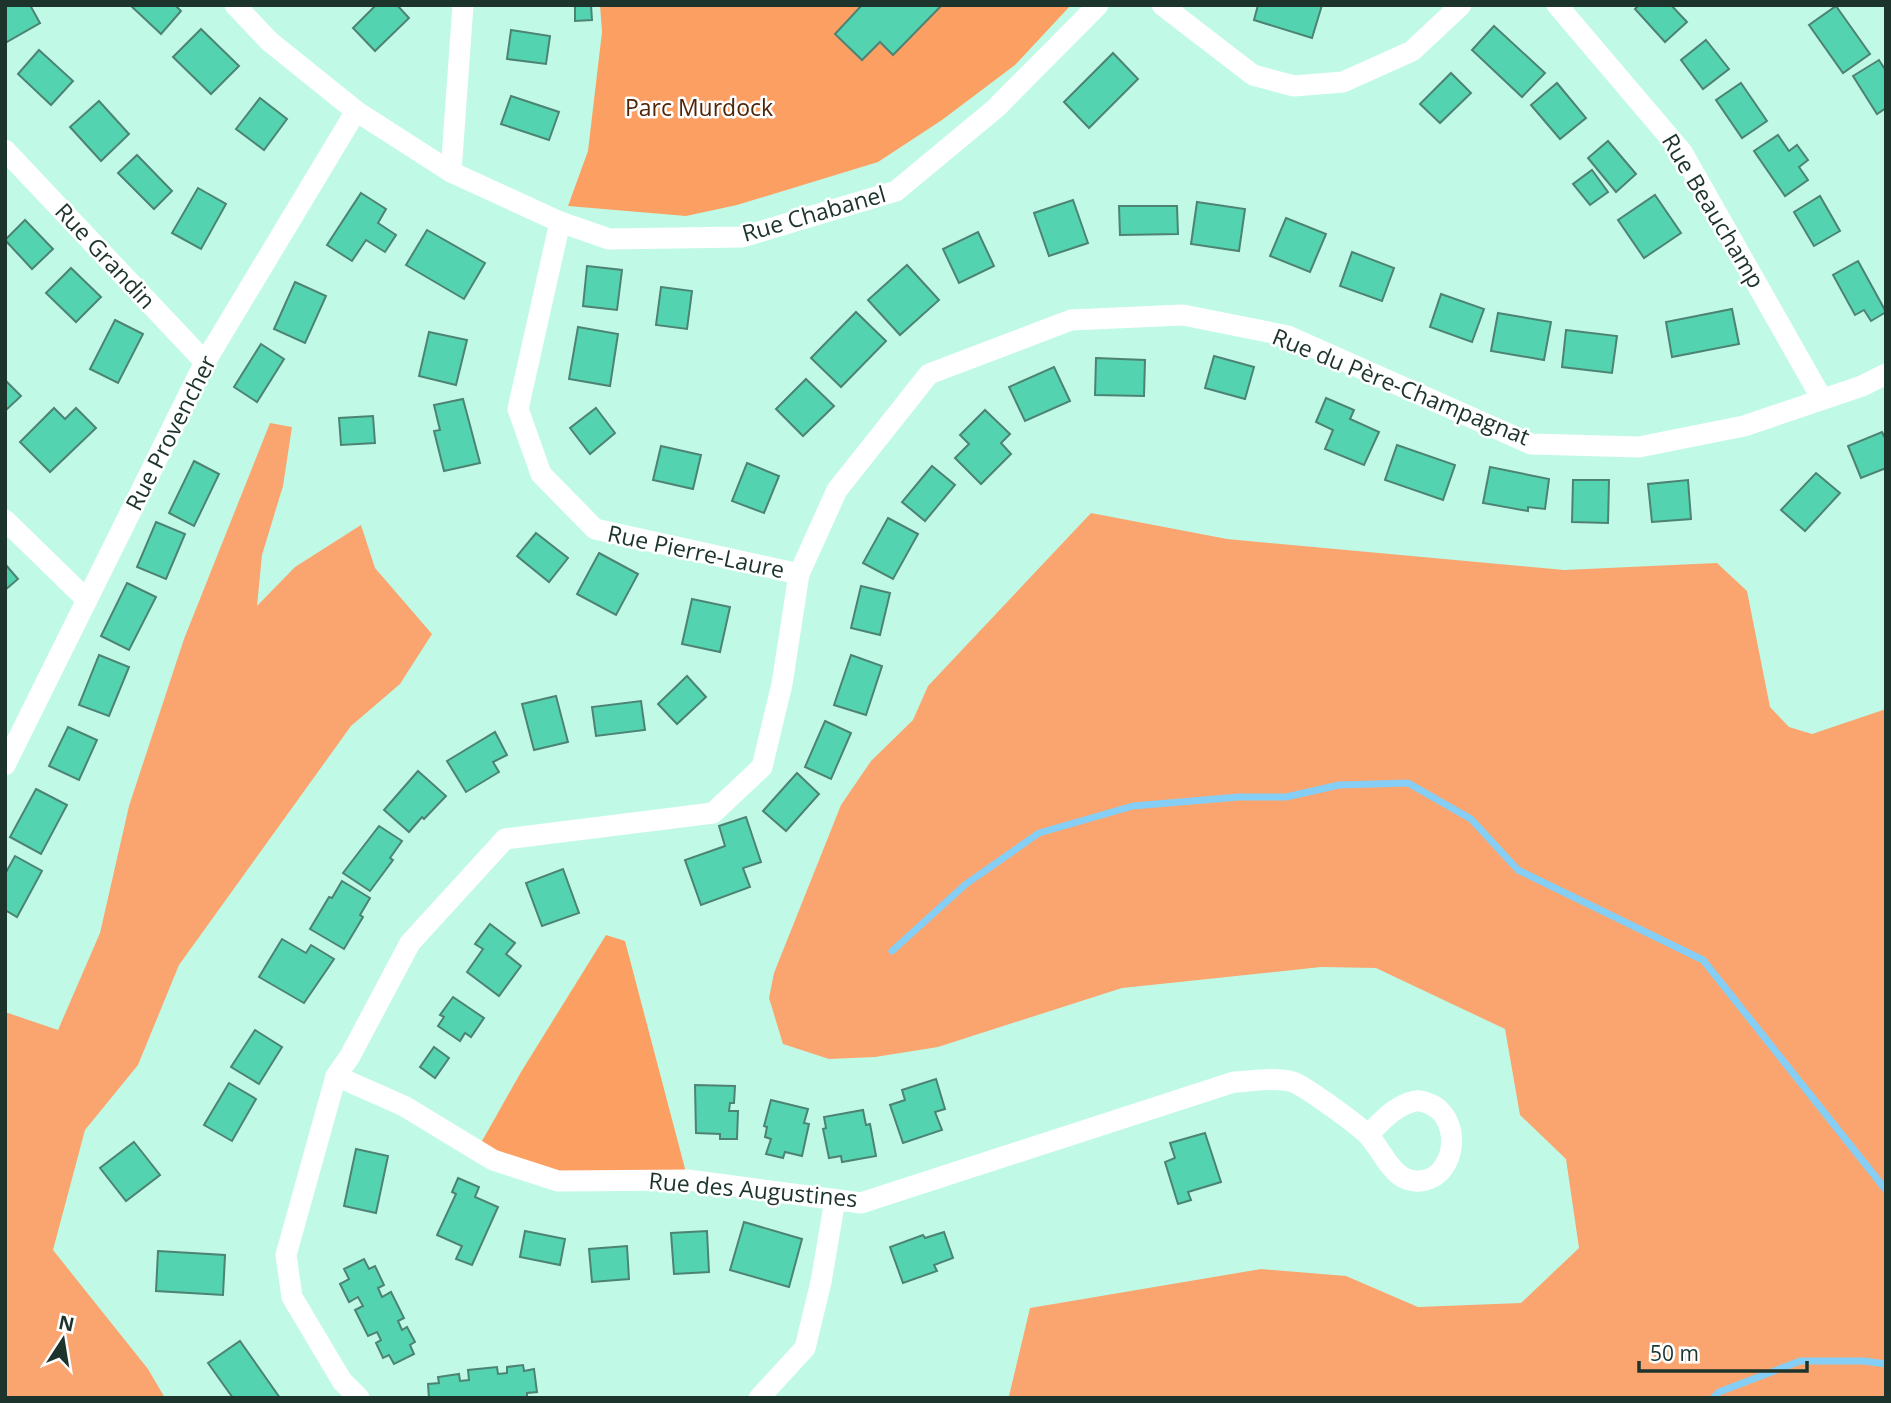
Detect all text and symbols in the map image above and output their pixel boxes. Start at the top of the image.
park label: Parc Murdock [625,91,773,123]
street label: Rue Beauchamp [1655,127,1773,294]
street label: Rue Chabanel [738,177,889,249]
street label: Rue Grandin [48,195,163,315]
street label: Rue du Père-Champagnat [1268,320,1535,452]
street label: Rue Provencher [117,349,223,516]
street label: Rue Pierre-Laure [605,517,788,585]
street label: Rue des Augustines [647,1164,859,1214]
north arrow [28,1305,98,1375]
text: N [56,1309,77,1338]
scale bar [1639,1330,1807,1374]
text: 50 m [1650,1339,1699,1367]

